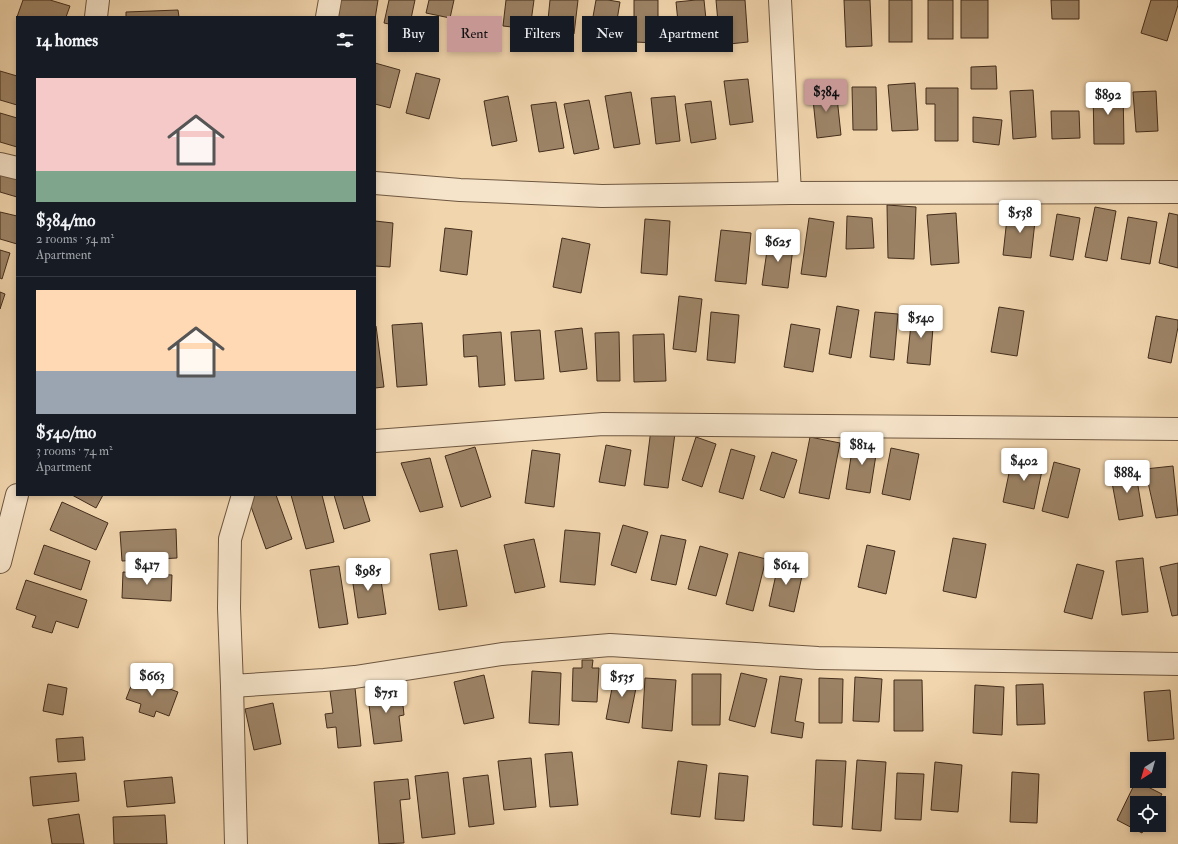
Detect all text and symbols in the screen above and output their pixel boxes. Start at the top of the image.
chip: Buy [388,16,439,52]
chip: Rent [447,16,502,52]
chip: Filters [510,16,574,52]
chip: New [582,16,637,52]
chip: Apartment [645,16,733,52]
icon: filters [334,29,356,51]
text: 14 homes [36,30,98,51]
pin: $384 [802,79,850,113]
pin: $892 [1084,82,1132,116]
text: $384 [813,84,839,100]
text: $892 [1095,87,1121,103]
icon: home [160,104,232,176]
pin: $538 [996,200,1044,234]
text: $538 [1008,205,1032,221]
text: $384/mo [36,210,95,231]
pin: $625 [754,229,802,263]
text: 2 rooms · 54 m² [36,231,114,247]
text: $625 [765,234,791,250]
text: Apartment [36,247,92,263]
pin: $540 [897,305,945,339]
text: $540 [908,310,934,326]
icon: home [160,316,232,388]
text: $540/mo [36,422,96,443]
pin: $814 [838,432,886,466]
text: $814 [849,437,875,453]
text: 3 rooms · 74 m² [36,443,113,459]
pin: $402 [1000,448,1048,482]
text: $402 [1010,453,1038,469]
text: Apartment [36,459,92,475]
pin: $884 [1103,460,1151,494]
text: $884 [1114,465,1140,481]
pin: $417 [123,552,171,586]
pin: $614 [762,552,810,586]
text: $417 [135,557,159,573]
text: $614 [773,557,799,573]
pin: $985 [344,558,392,592]
text: $985 [355,563,381,579]
pin: $663 [128,663,176,697]
pin: $535 [598,664,646,698]
text: $663 [139,668,165,684]
text: $535 [610,669,634,685]
pin: $751 [362,680,410,714]
text: $751 [374,685,398,701]
north arrow [1130,752,1166,788]
map controls [1130,752,1166,832]
button: locate [1130,796,1166,832]

